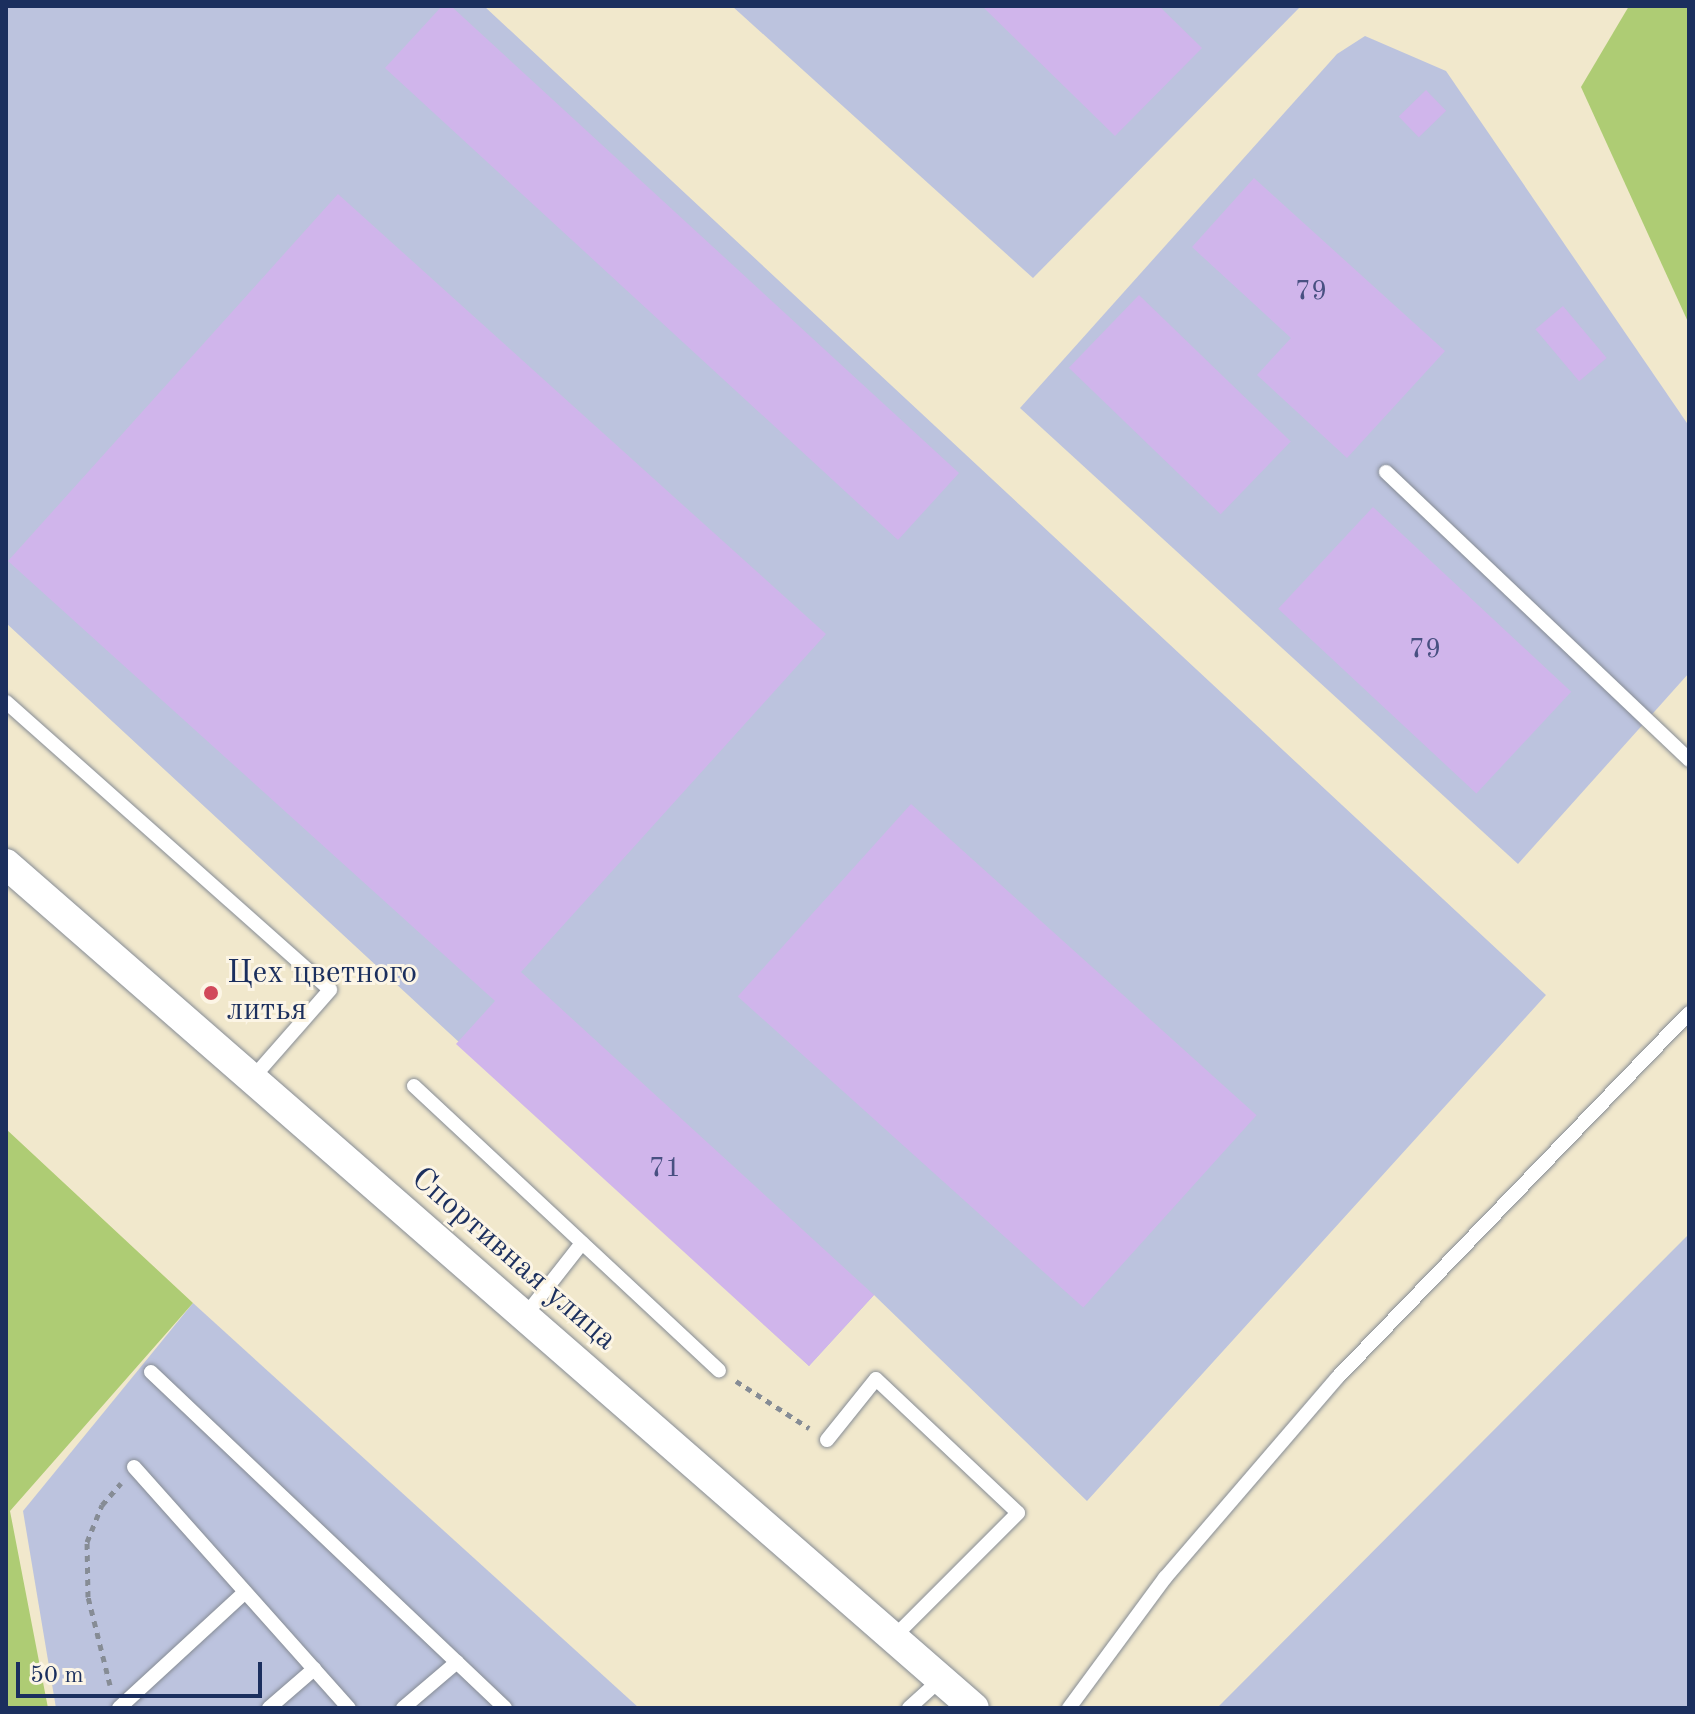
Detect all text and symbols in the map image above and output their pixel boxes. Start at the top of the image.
house number: 79 [1295,275,1327,309]
house number: 79 [1409,633,1441,667]
place label: Цех цветного литья [227,956,417,1031]
marker: Цех цветного литья [202,984,220,1002]
house number: 71 [649,1152,681,1186]
street label: Спортивная улица [402,1160,624,1360]
scale bar [20,1646,266,1696]
text: 50 m [30,1664,84,1688]

